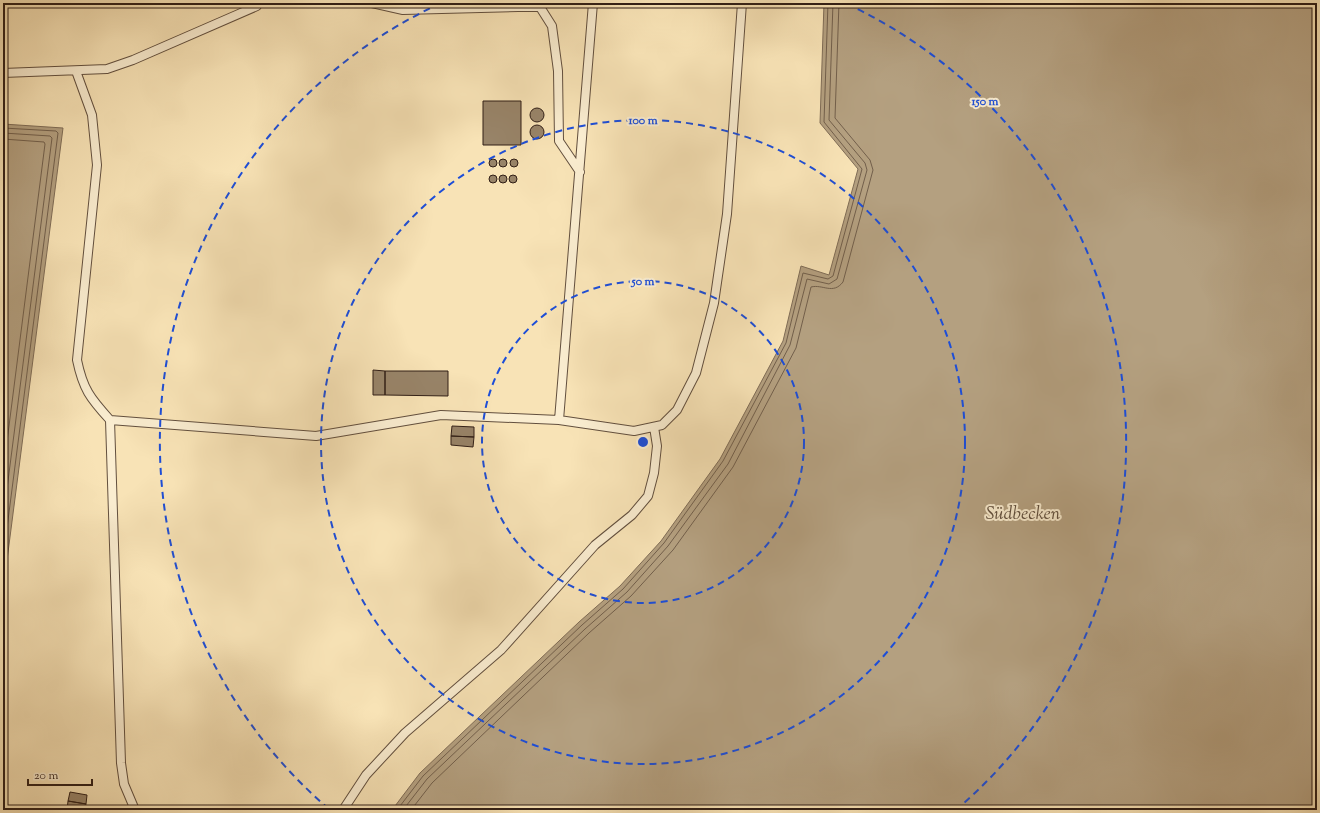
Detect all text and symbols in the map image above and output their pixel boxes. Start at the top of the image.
text: 150 m [970,93,999,111]
text: 100 m [627,112,658,130]
text: 50 m [631,273,655,291]
centre of rings [636,435,650,449]
water label: Südbecken [986,502,1061,528]
scale bar [28,761,92,787]
text: 20 m [34,767,59,785]

